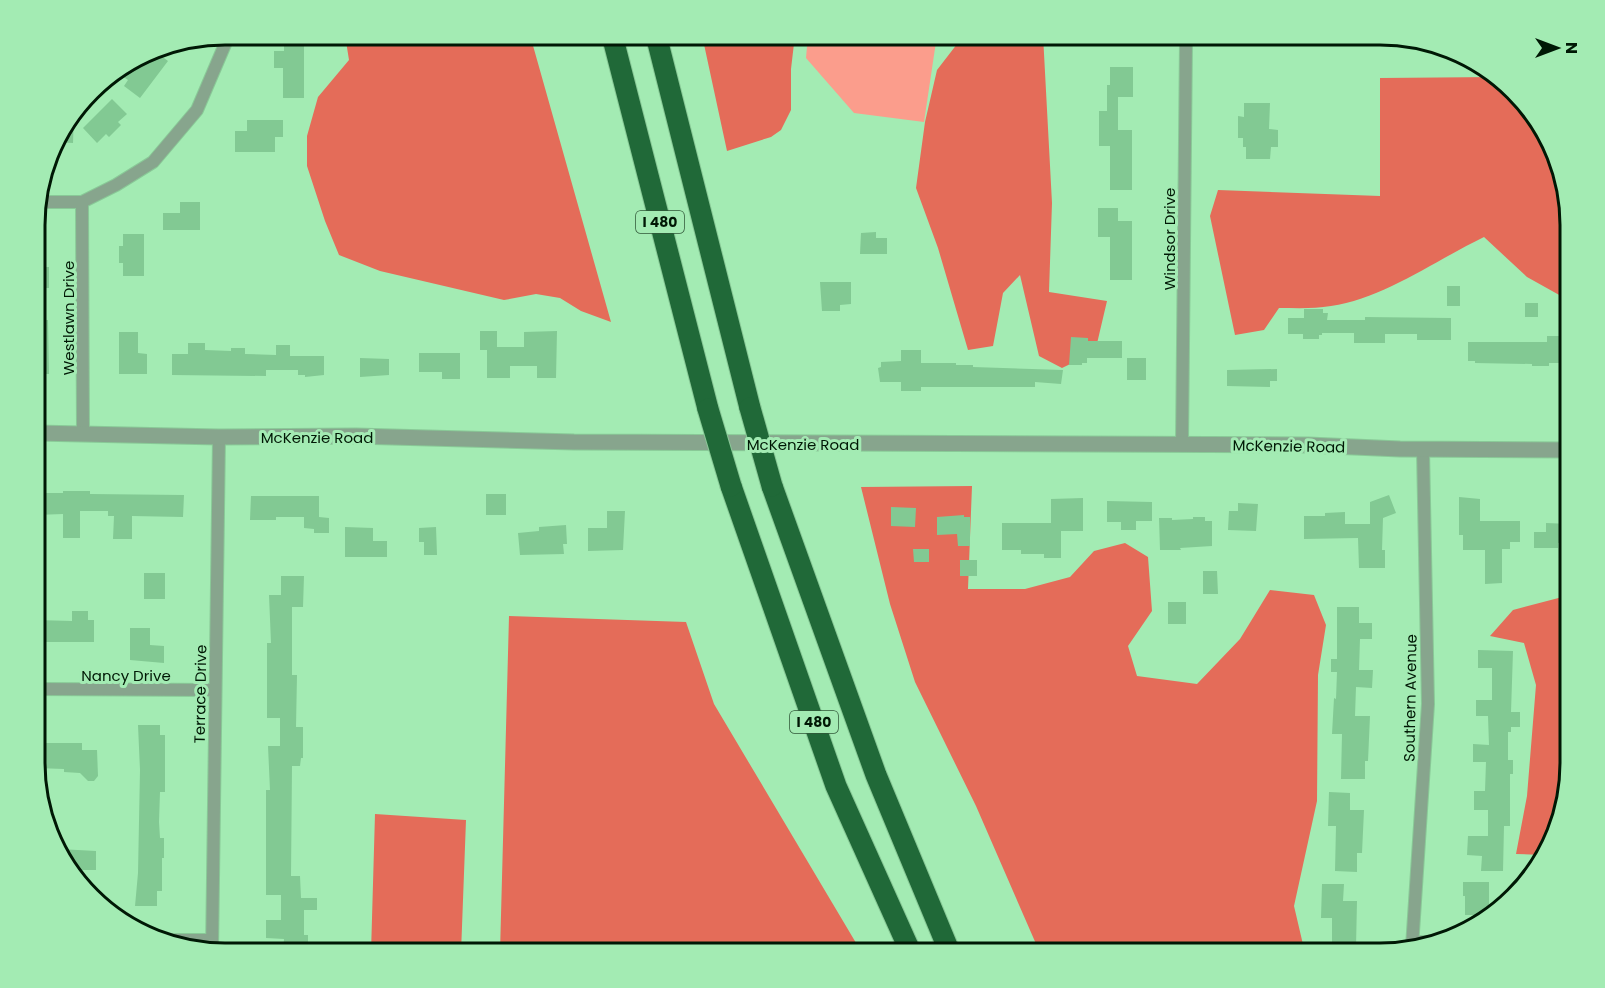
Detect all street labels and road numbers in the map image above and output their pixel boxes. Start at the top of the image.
street label: Windsor Drive [1159,188,1180,290]
road number: I 480 [636,211,684,233]
street label: Westlawn Drive [58,261,79,375]
street label: McKenzie Road [261,427,373,448]
street label: McKenzie Road [747,434,859,455]
street label: McKenzie Road [1232,435,1346,457]
street label: Southern Avenue [1398,634,1422,762]
street label: Terrace Drive [189,644,211,744]
street label: Nancy Drive [81,665,171,686]
road number: I 480 [790,711,838,733]

